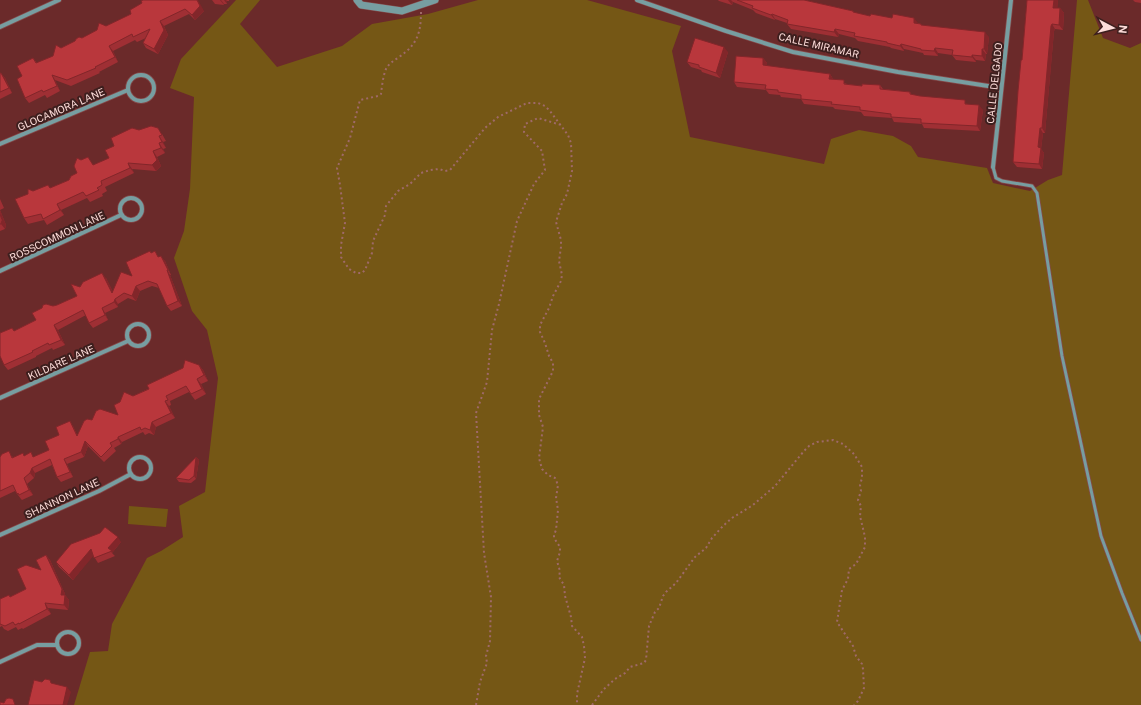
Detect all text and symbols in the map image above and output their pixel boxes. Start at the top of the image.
north arrow [1093,8,1133,48]
text: N [1116,24,1129,34]
street label: CALLE MIRAMAR [778,30,861,60]
street label: CALLE DELGADO [984,42,1004,124]
street label: GLOCAMORA LANE [16,85,106,133]
street label: ROSSCOMMON LANE [8,209,106,263]
street label: KILDARE LANE [26,342,96,382]
street label: SHANNON LANE [23,476,101,520]

